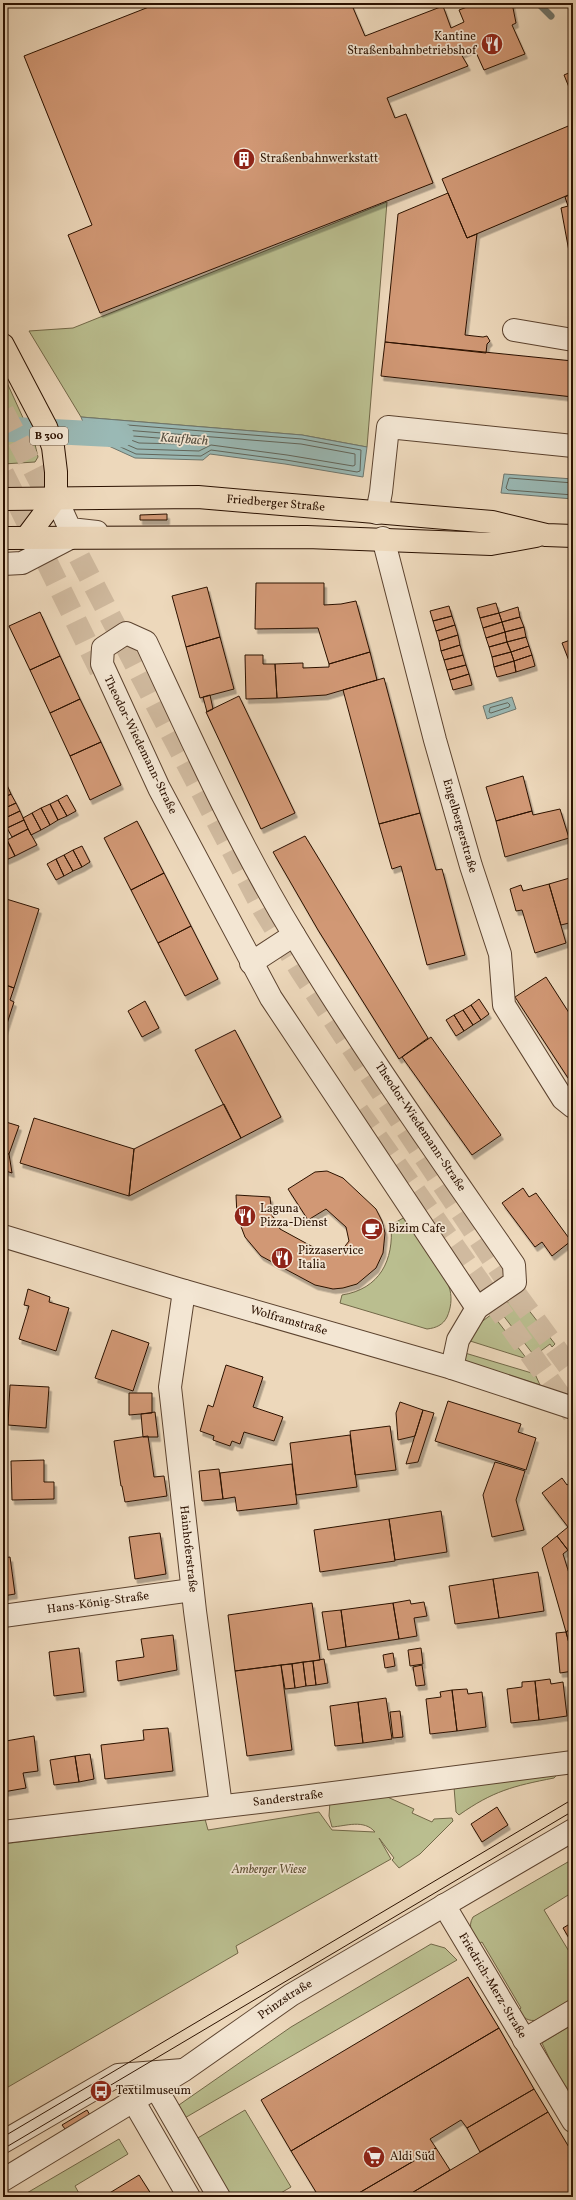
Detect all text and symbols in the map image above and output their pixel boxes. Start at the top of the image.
place label: Kantine Straßenbahnbetriebshof [347,29,478,59]
restaurant icon: Kantine Straßenbahnbetriebshof [479,31,505,57]
building icon: Straßenbahnwerkstatt [231,146,257,172]
place label: Straßenbahnwerkstatt [260,151,378,167]
road number: B 300 [30,427,68,445]
water label: Kaufbach [159,429,209,451]
street label: Friedberger Straße [226,491,326,516]
street label: Theodor-Wiedemann-Straße [99,673,181,817]
street label: Engelbergerstraße [439,777,481,875]
street label: Theodor-Wiedemann-Straße [371,1059,469,1195]
place label: Laguna Pizza-Dienst [260,1201,328,1231]
restaurant icon: Laguna Pizza-Dienst [232,1203,258,1229]
cafe icon: Bizim Cafe [359,1216,385,1242]
place label: Bizim Cafe [388,1221,446,1237]
place label: Pizzaservice Italia [298,1243,364,1273]
restaurant icon: Pizzaservice Italia [269,1245,295,1271]
street label: Wolframstraße [248,1302,330,1340]
street label: Hainhoferstraße [175,1505,201,1594]
street label: Hans-König-Straße [46,1588,150,1618]
street label: Sanderstraße [252,1786,324,1811]
park label: Amberger Wiese [231,1862,307,1878]
street label: Friedrich-Merz-Straße [454,1930,530,2042]
street label: Prinzstraße [255,1976,316,2024]
bus stop icon: Textilmuseum [88,2078,114,2104]
place label: Textilmuseum [116,2083,192,2099]
supermarket icon: Aldi Süd [361,2144,387,2170]
place label: Aldi Süd [390,2149,435,2165]

